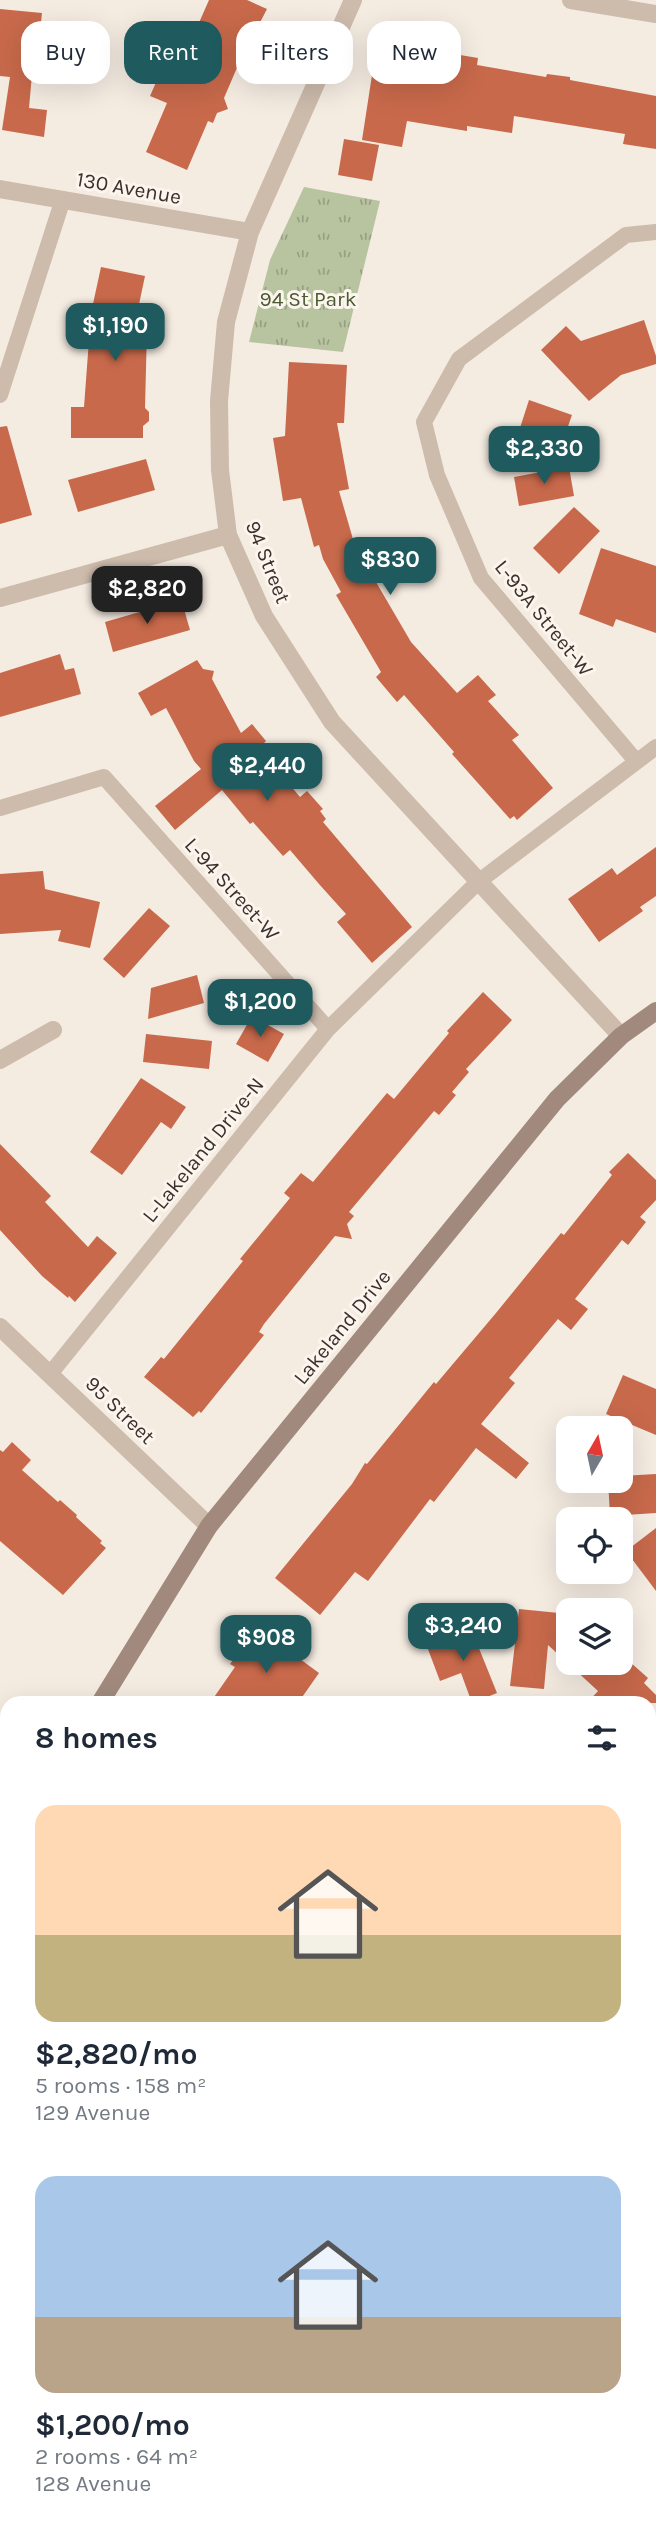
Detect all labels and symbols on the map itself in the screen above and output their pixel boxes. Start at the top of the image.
street label: 130 Avenue [75,167,183,209]
park label: 94 St Park [259,287,357,311]
pin: $1,190 [58,304,172,363]
pin: $2,330 [487,426,601,486]
street label: 94 Street [241,517,295,607]
pin: $830 [349,538,431,597]
street label: L-93A Street-W [490,555,598,681]
pin: $2,820 [90,566,204,626]
pin: $2,440 [210,744,324,803]
street label: L-94 Street-W [180,833,284,945]
pin: $1,200 [203,979,317,1039]
street label: L-Lakeland Drive-N [137,1073,269,1227]
street label: Lakeland Drive [288,1265,396,1389]
street label: 95 Street [80,1371,160,1449]
north arrow [556,1416,634,1493]
pin: $3,240 [406,1604,520,1663]
pin: $908 [225,1616,307,1675]

